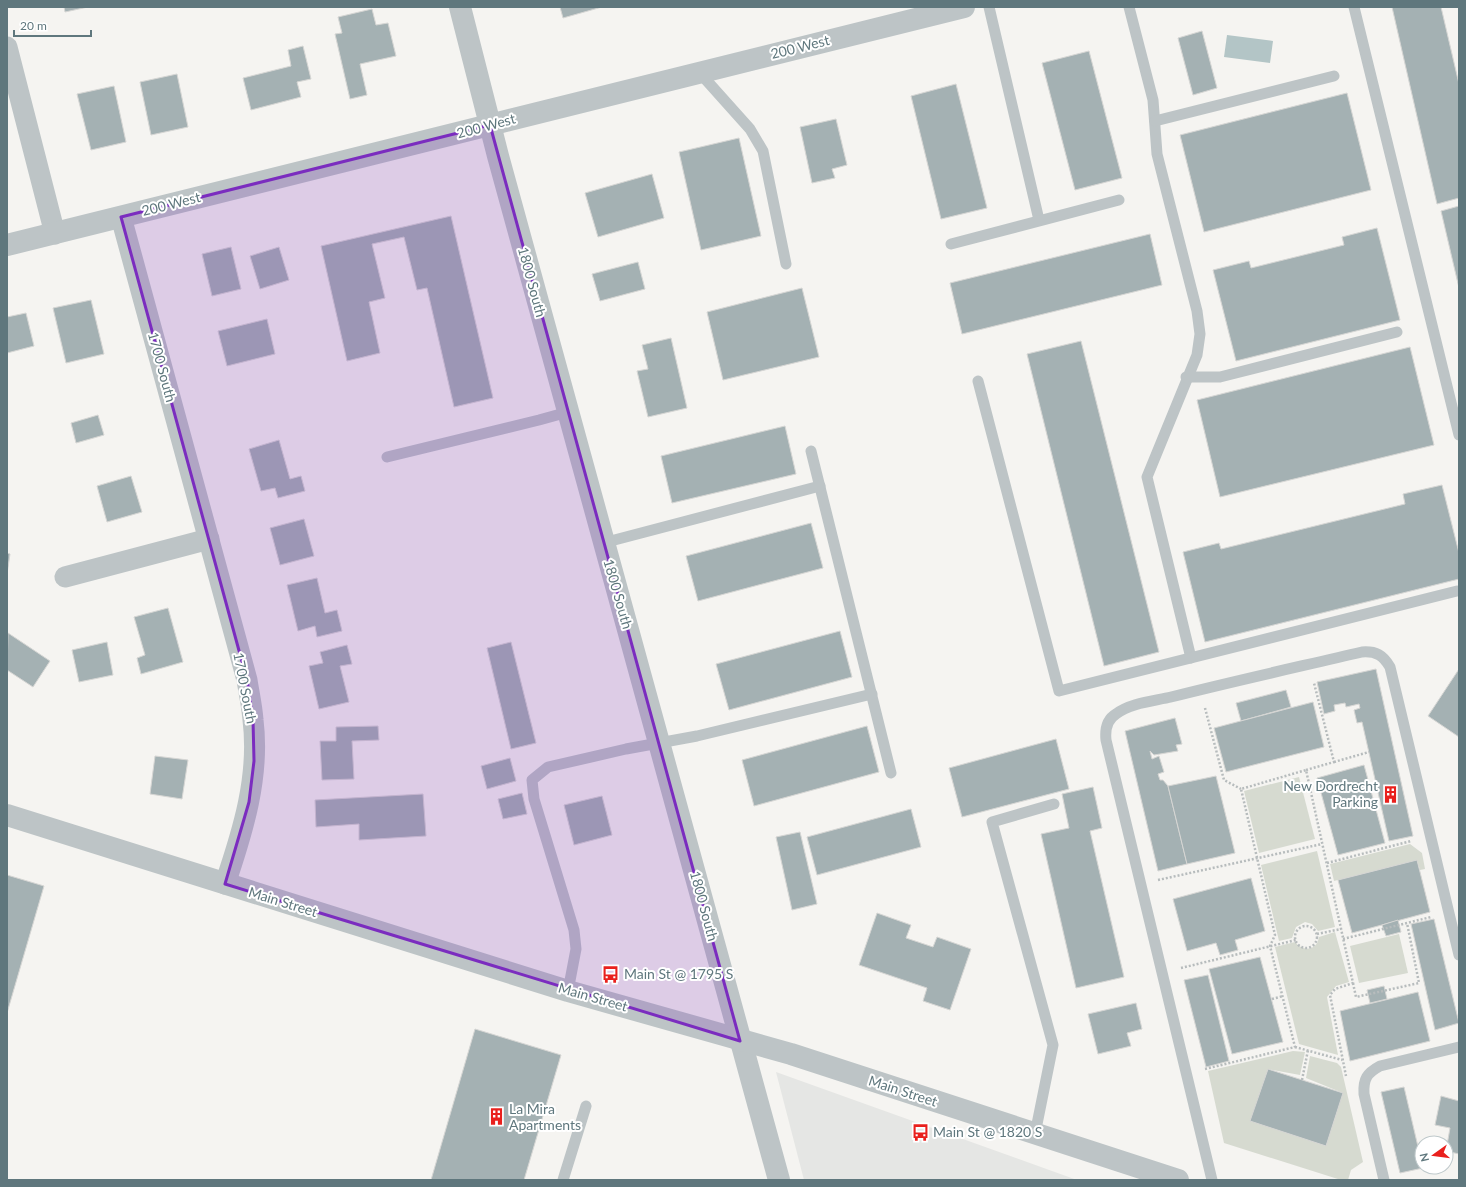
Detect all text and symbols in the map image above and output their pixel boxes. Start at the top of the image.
scale bar [14,12,91,38]
text: 20 m [20,18,47,33]
street label: 200 West [769,31,831,62]
street label: 200 West [455,110,517,141]
street label: 200 West [140,188,202,219]
street label: 1800 South [515,245,550,319]
street label: 1700 South [145,330,180,404]
street label: 1800 South [600,557,637,631]
street label: 1700 South [230,651,261,725]
place label: New Dordrecht Parking [1283,777,1378,810]
building icon: New Dordrecht Parking [1381,784,1401,804]
street label: 1800 South [687,869,722,943]
street label: Main Street [247,883,320,920]
bus stop icon: Main St @ 1795 S [601,964,621,984]
place label: Main St @ 1795 S [624,965,733,982]
street label: Main Street [556,979,630,1015]
street label: Main Street [867,1071,940,1110]
place label: La Mira Apartments [509,1100,581,1133]
building icon: La Mira Apartments [486,1107,506,1127]
bus stop icon: Main St @ 1820 S [910,1122,930,1142]
place label: Main St @ 1820 S [933,1123,1042,1140]
north arrow [1414,1135,1454,1175]
text: N [1416,1152,1431,1163]

